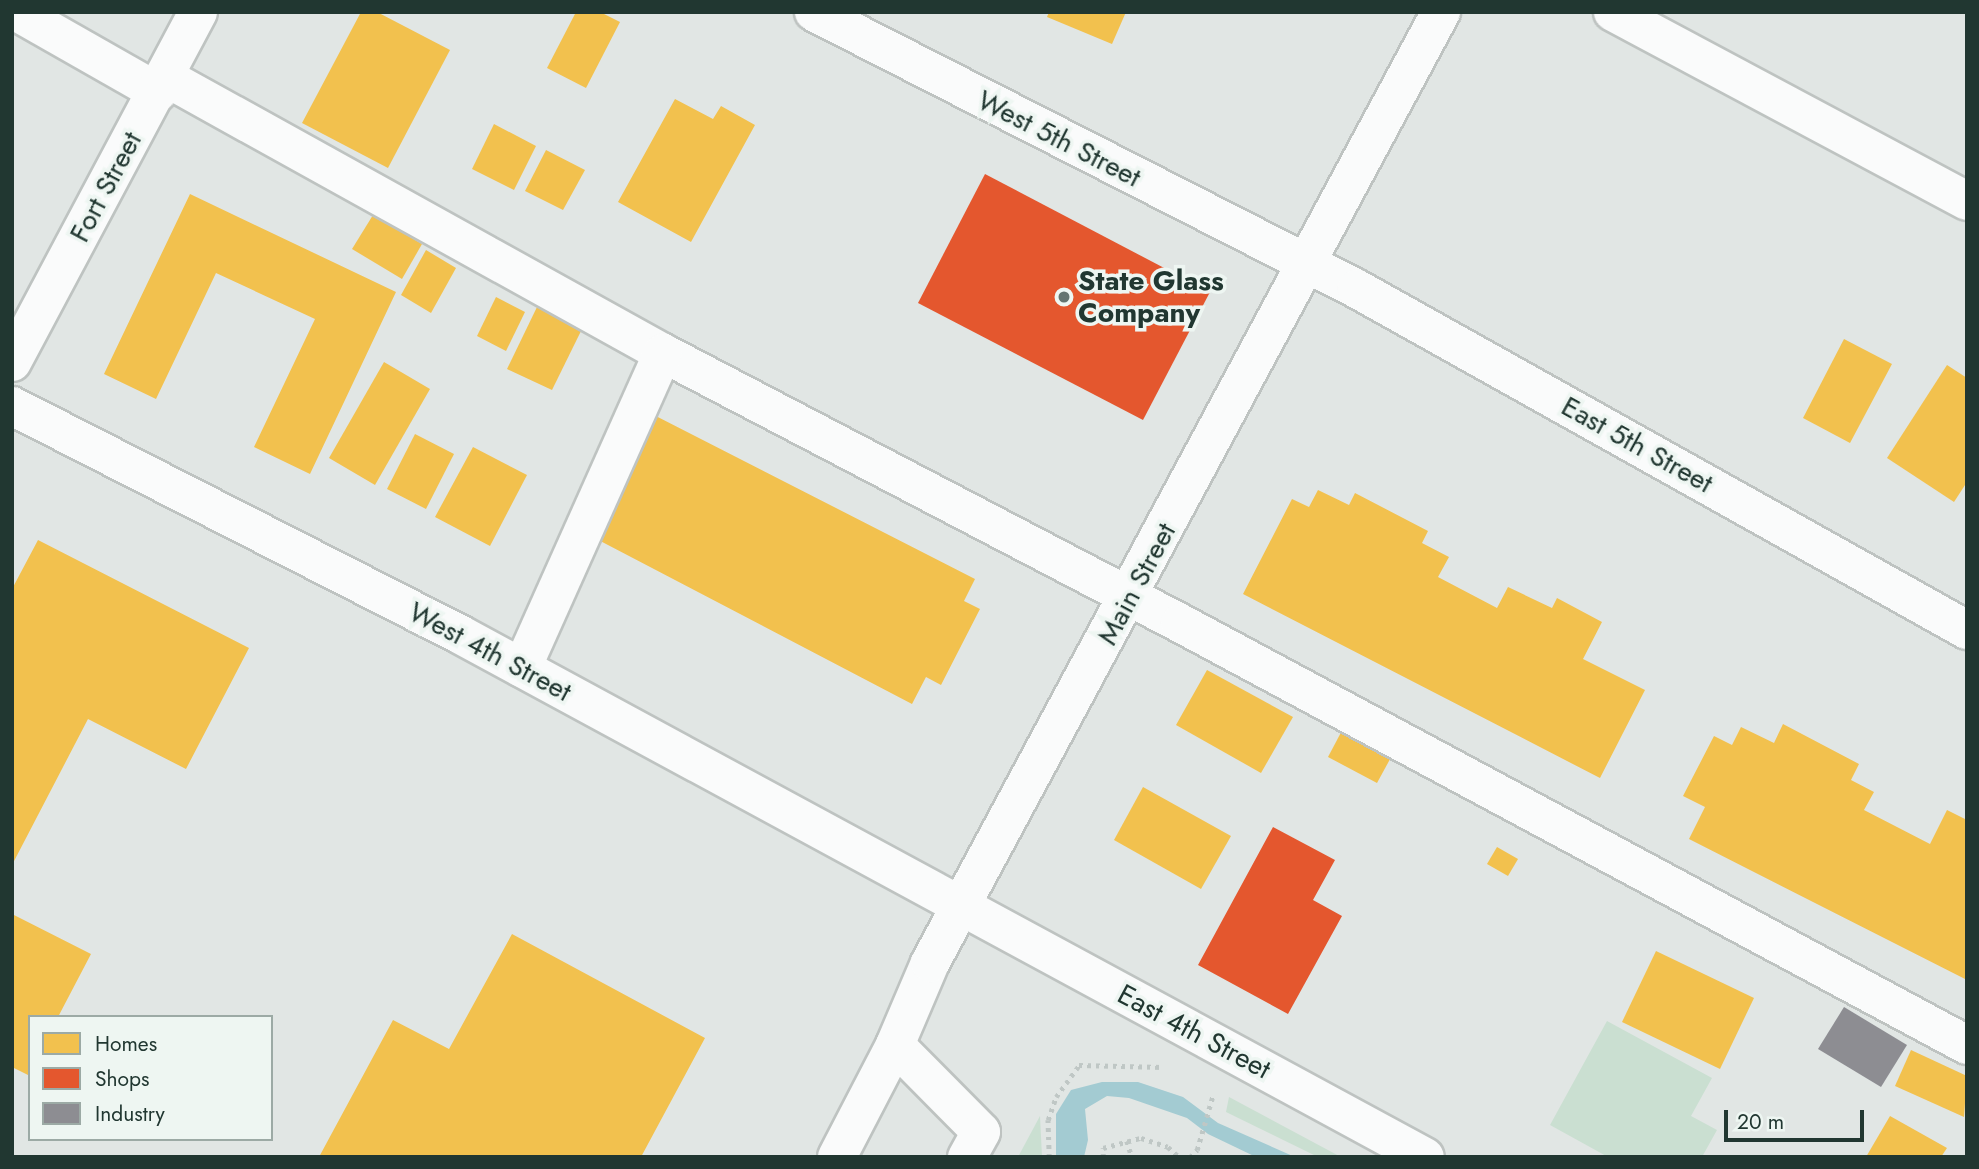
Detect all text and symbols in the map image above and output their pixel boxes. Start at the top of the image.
street label: West 5th Street [972,83,1146,195]
street label: Fort Street [63,126,149,248]
place label: State Glass Company [1078,264,1224,330]
marker: State Glass Company [1056,289,1072,305]
street label: East 5th Street [1556,390,1718,500]
street label: Main Street [1091,517,1183,651]
street label: West 4th Street [403,595,577,709]
street label: East 4th Street [1112,978,1276,1086]
legend [28,1015,273,1141]
text: Homes [95,1029,157,1059]
text: Shops [95,1064,149,1094]
scale bar [1727,1096,1867,1140]
text: Industry [95,1099,165,1129]
text: 20 m [1737,1107,1784,1137]

